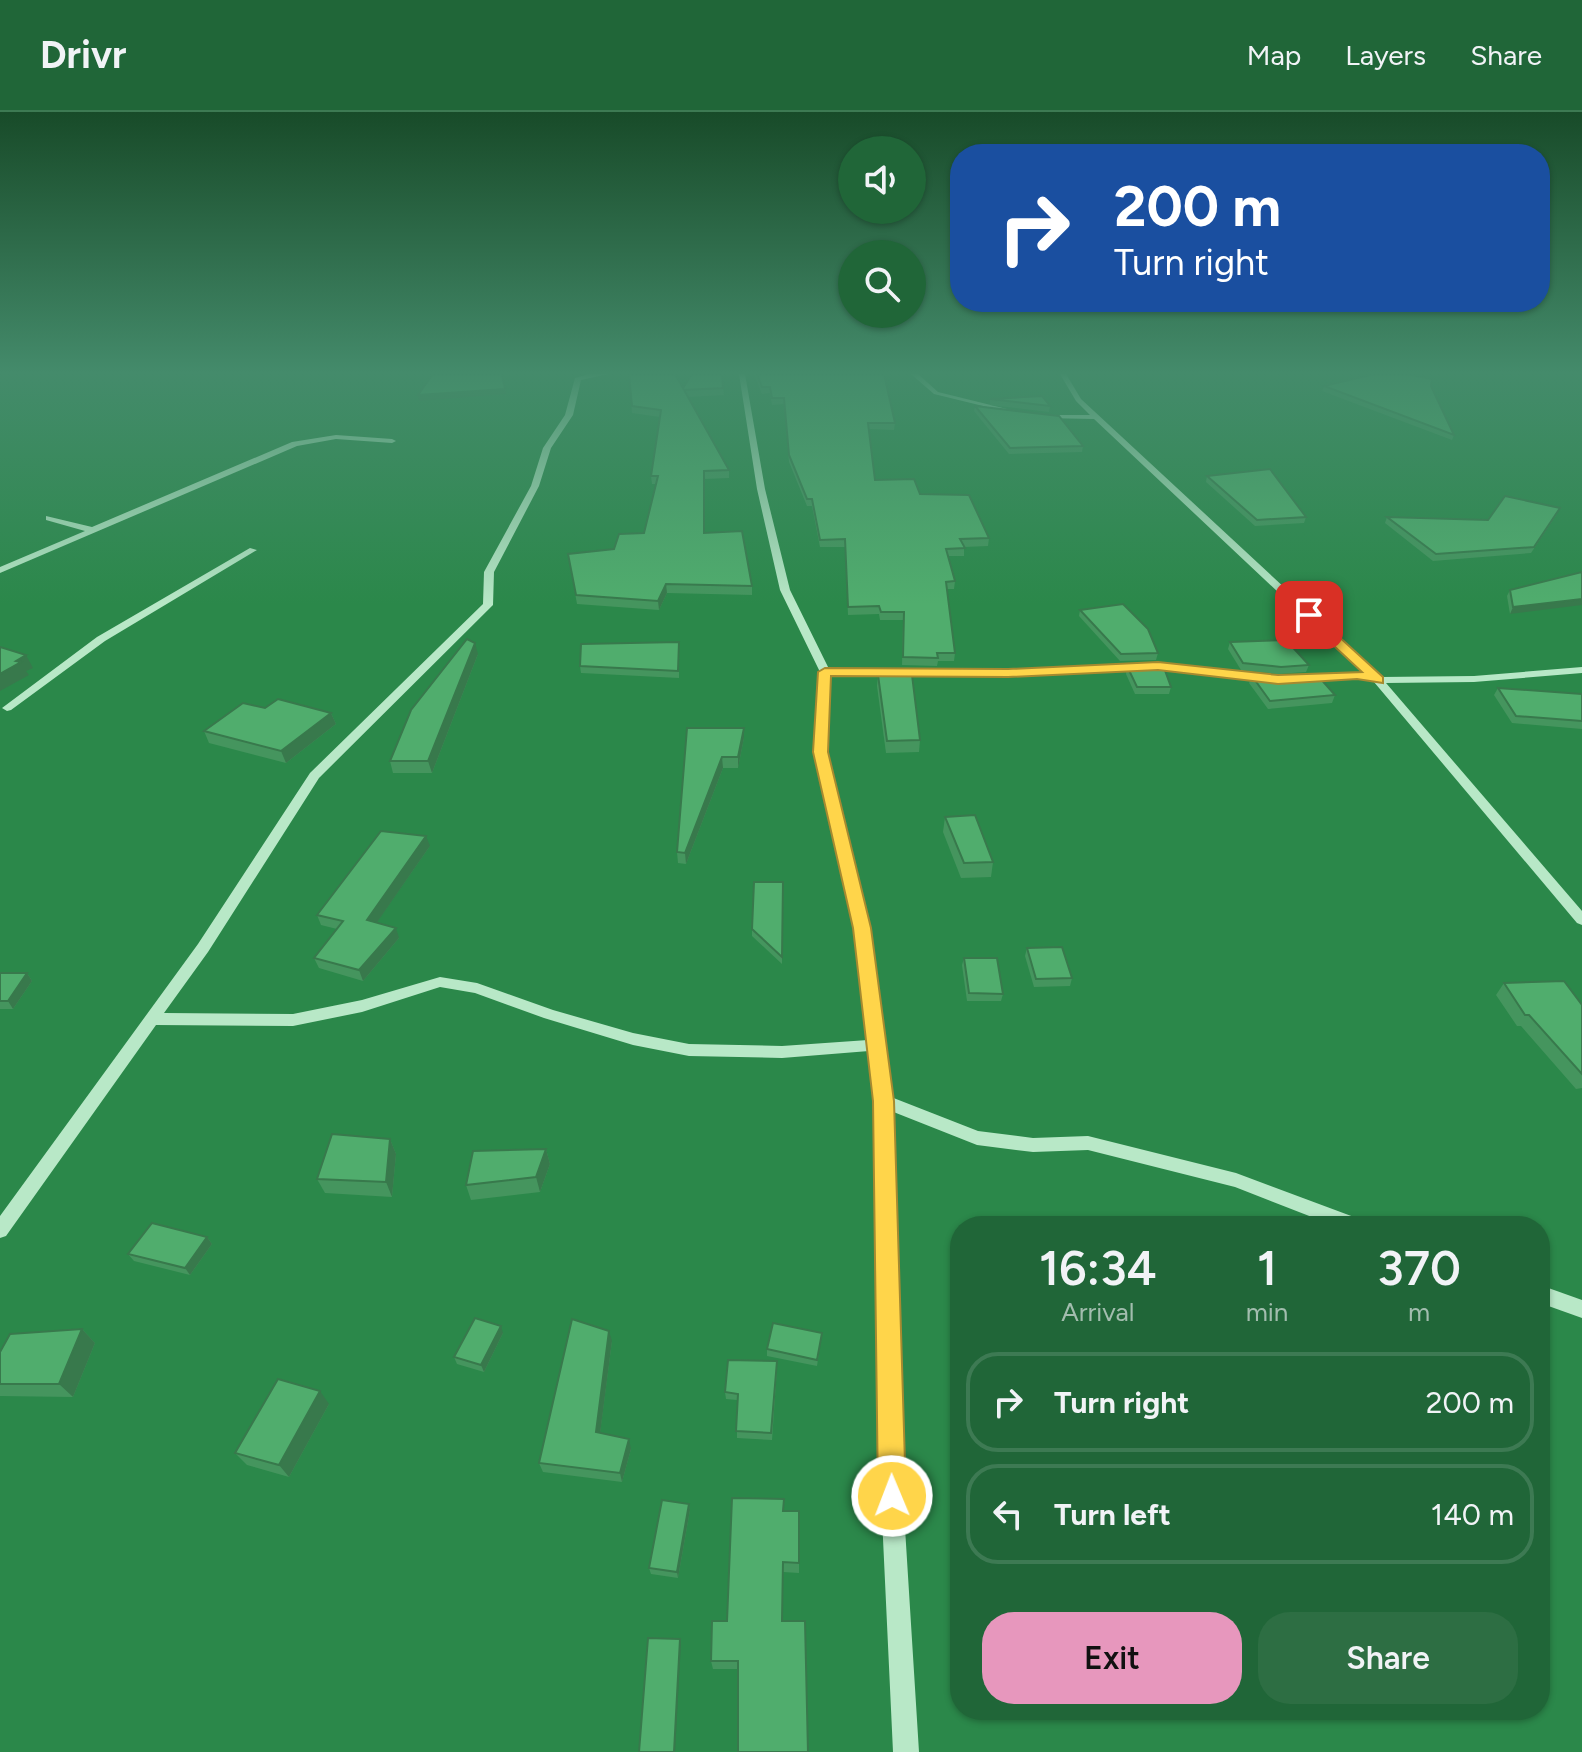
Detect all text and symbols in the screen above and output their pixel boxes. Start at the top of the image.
text: Drivr [40,32,127,78]
text: Map [1247,38,1301,72]
text: Layers [1345,38,1426,72]
text: Share [1470,38,1542,72]
map controls [838,136,926,328]
button: sound [838,136,926,224]
text: 200 m [1114,173,1281,240]
icon: right [982,176,1086,280]
button: search [838,240,926,328]
text: Turn right [1114,241,1269,284]
pin [1275,581,1343,649]
icon: arrive [1287,593,1331,637]
text: 16:34 [1039,1239,1157,1297]
text: 1 [1257,1239,1277,1297]
text: 370 [1377,1239,1461,1297]
text: Arrival [1061,1296,1135,1328]
text: min [1246,1296,1288,1328]
text: m [1408,1296,1430,1328]
icon: right [986,1380,1030,1424]
text: Turn right [1054,1384,1189,1421]
text: 200 m [1426,1384,1514,1421]
position arrow [850,1454,934,1538]
icon: left [986,1492,1030,1536]
text: Turn left [1054,1496,1171,1533]
text: 140 m [1431,1496,1514,1533]
button: Exit [982,1612,1242,1704]
button: Share [1258,1612,1518,1704]

